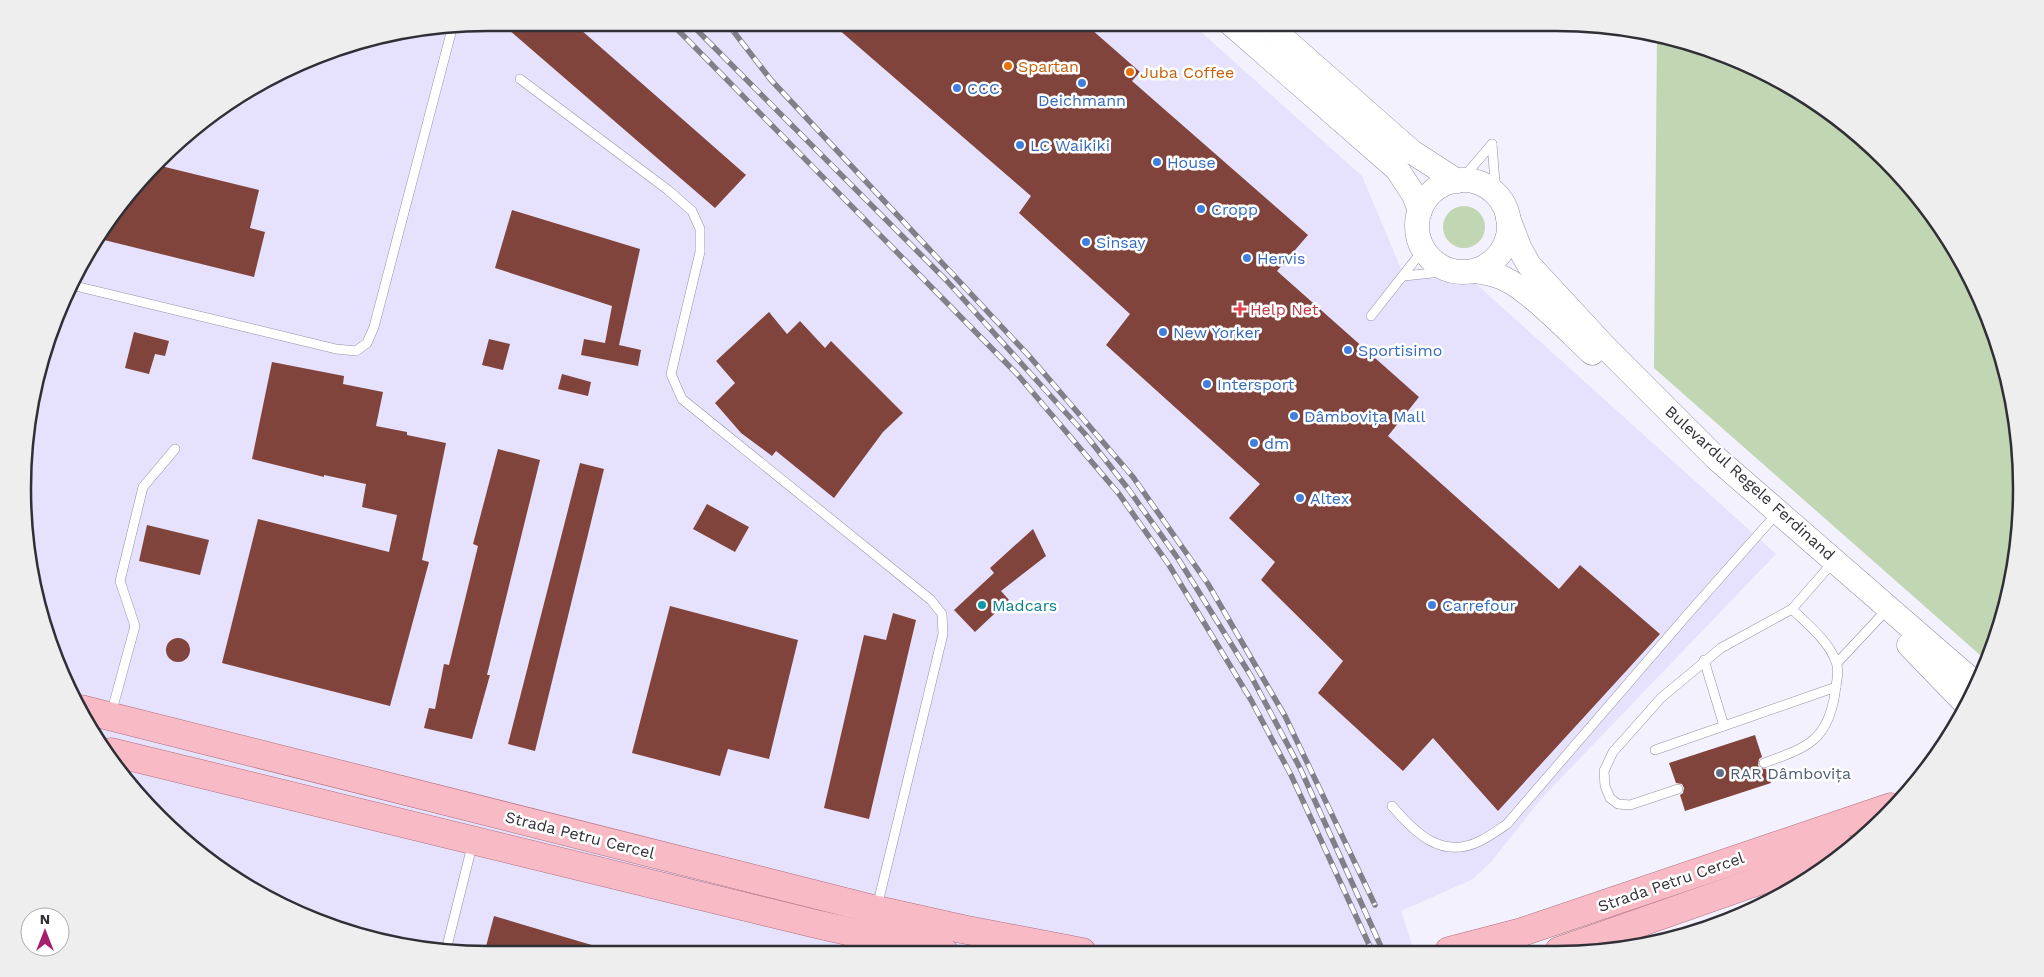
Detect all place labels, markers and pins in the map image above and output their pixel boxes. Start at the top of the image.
place label: Spartan [1018,57,1079,76]
marker: Spartan [1002,60,1014,72]
place label: Juba Coffee [1140,63,1234,82]
marker: Juba Coffee [1124,66,1136,78]
marker: Deichmann [1076,77,1088,89]
place label: CCC [967,79,1000,98]
marker: CCC [951,82,963,94]
place label: Deichmann [1038,91,1126,110]
place label: LC Waikiki [1030,136,1110,155]
marker: LC Waikiki [1014,139,1026,151]
place label: House [1167,153,1216,172]
marker: House [1151,156,1163,168]
place label: Cropp [1211,200,1258,219]
marker: Cropp [1195,203,1207,215]
place label: Sinsay [1096,233,1146,252]
marker: Sinsay [1080,236,1092,248]
place label: Hervis [1257,249,1305,268]
marker: Hervis [1241,252,1253,264]
place label: Help Net [1250,300,1319,319]
marker: Help Net [1234,303,1246,315]
place label: New Yorker [1173,323,1261,342]
marker: New Yorker [1157,326,1169,338]
place label: Sportisimo [1358,341,1442,360]
marker: Sportisimo [1342,344,1354,356]
place label: Intersport [1217,375,1295,394]
marker: Intersport [1201,378,1213,390]
place label: Dâmbovița Mall [1304,407,1425,426]
marker: Dâmbovița Mall [1288,410,1300,422]
place label: dm [1264,434,1289,453]
marker: dm [1248,437,1260,449]
place label: Altex [1310,489,1349,508]
marker: Altex [1294,492,1306,504]
place label: Madcars [992,596,1057,615]
place label: Carrefour [1442,596,1517,615]
marker: Madcars [976,599,988,611]
marker: Carrefour [1426,599,1438,611]
place label: RAR Dâmbovița [1730,764,1851,783]
marker: RAR Dâmbovița [1714,767,1726,779]

